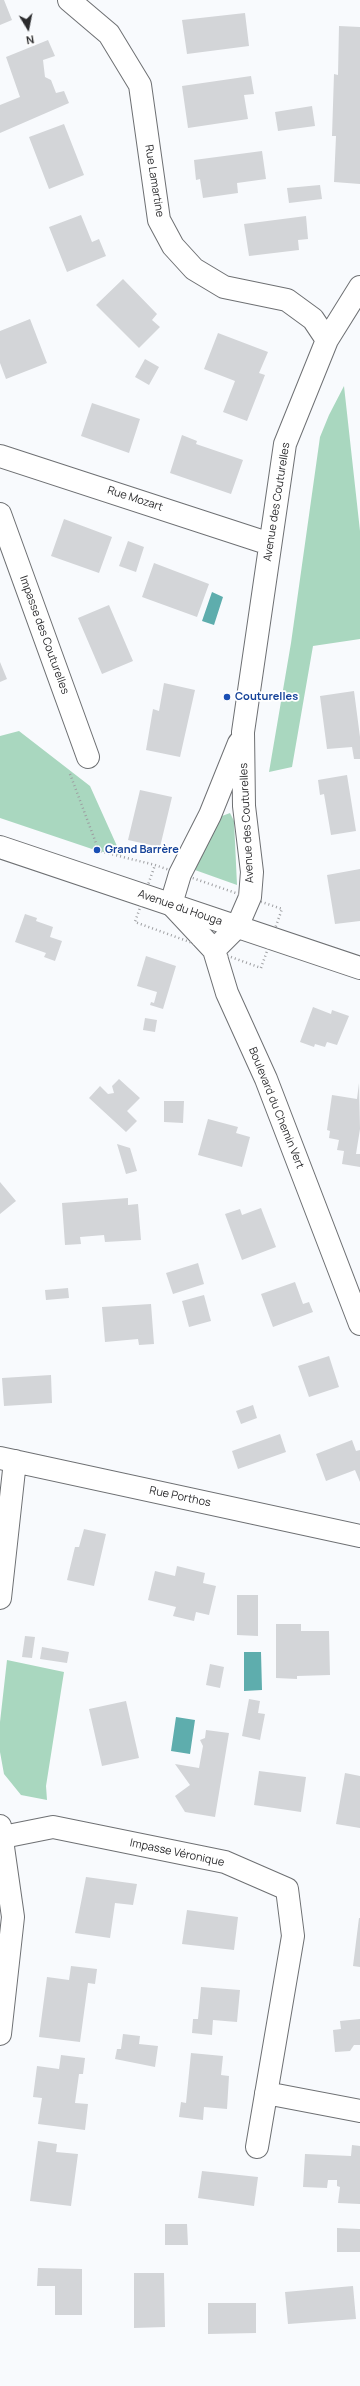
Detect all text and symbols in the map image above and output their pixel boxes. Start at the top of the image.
north arrow [8,8,48,48]
text: N [25,32,35,48]
street label: Rue Lamartine [142,144,166,218]
street label: Avenue des Couturelles [261,442,293,562]
street label: Rue Mozart [106,484,164,514]
street label: Impasse des Couturelles [16,574,72,696]
place label: Couturelles [235,690,298,704]
marker: Couturelles [222,692,232,702]
street label: Avenue des Couturelles [237,763,257,883]
place label: Grand Barrère [105,843,179,857]
marker: Grand Barrère [92,845,102,855]
street label: Avenue du Houga [136,887,224,929]
street label: Boulevard du Chemin Vert [246,1045,306,1171]
street label: Rue Porthos [148,1484,212,1510]
street label: Impasse Véronique [129,1837,225,1869]

